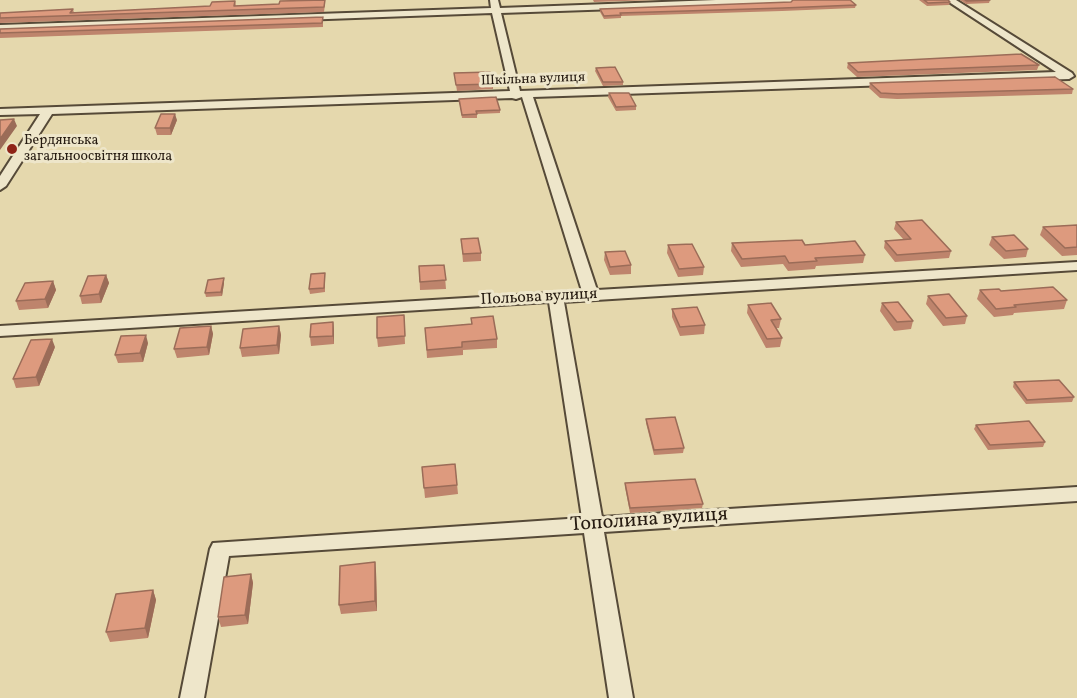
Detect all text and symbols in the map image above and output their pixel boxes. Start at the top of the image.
street label: Шкільна вулиця [481,70,585,90]
place label: Бердянська загальноосвітня школа [24,133,172,166]
marker: Бердянська загальноосвітня школа [5,142,19,156]
street label: Польова вулиця [480,285,598,311]
street label: Тополина вулиця [569,504,729,538]

